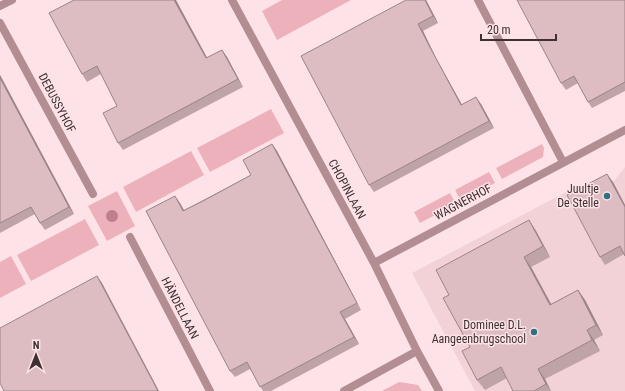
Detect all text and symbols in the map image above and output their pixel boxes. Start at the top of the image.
scale bar [481,16,556,42]
text: 20 m [487,23,511,37]
street label: DEBUSSYHOF [35,71,79,135]
street label: CHOPINLAAN [325,157,369,221]
street label: WAGNERHOF [432,181,494,223]
place label: Juultje De Stelle [557,182,599,210]
marker: Juultje De Stelle [602,191,612,201]
street label: HÄNDELLAAN [158,274,202,341]
place label: Dominee D.L. Aangeenbrugschool [432,318,526,346]
marker: Dominee D.L. Aangeenbrugschool [529,327,539,337]
north arrow [16,335,56,375]
text: N [33,339,40,352]

